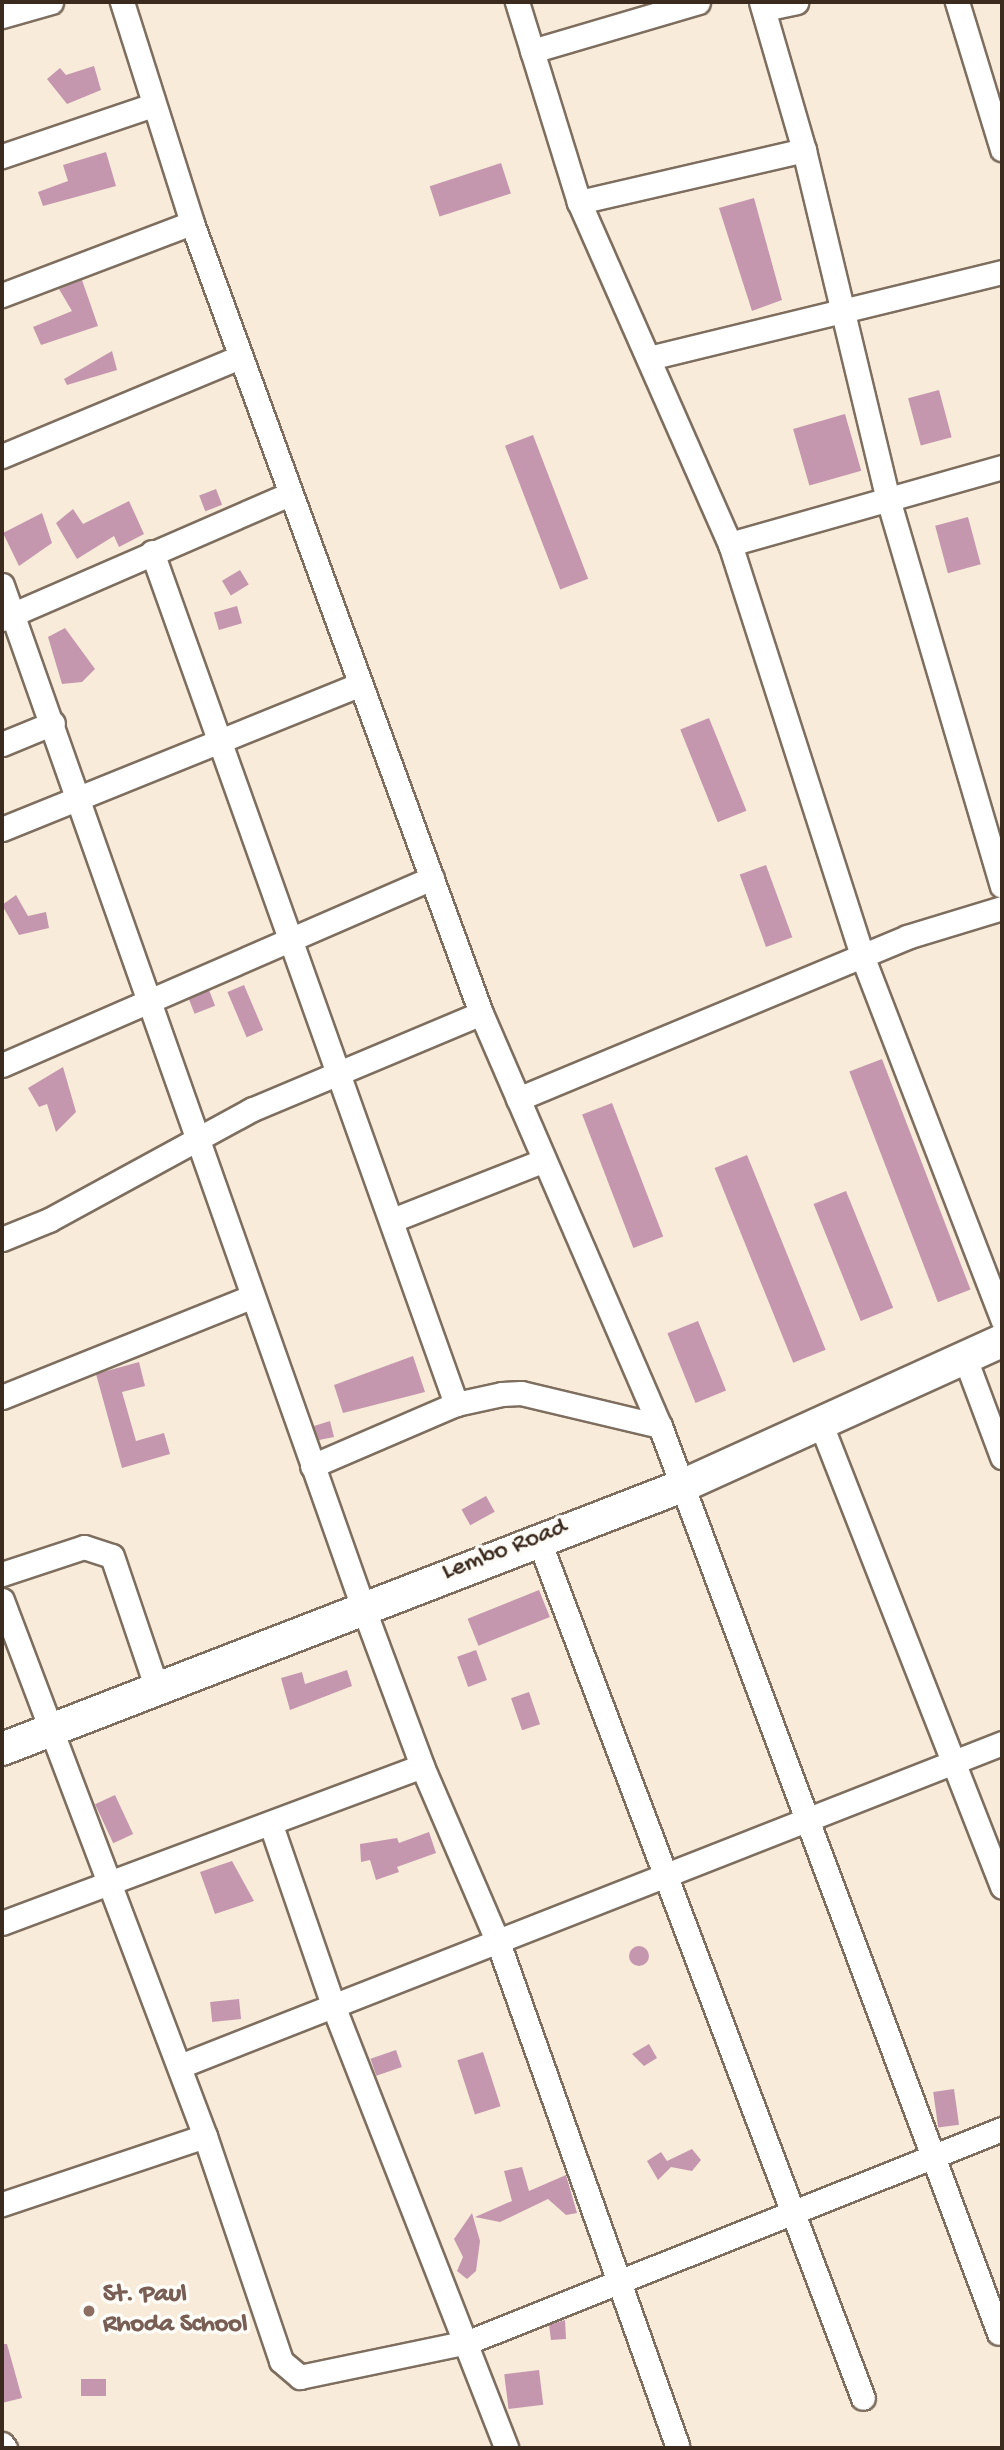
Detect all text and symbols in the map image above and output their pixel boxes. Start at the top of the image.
street label: Lembo Road [438,1513,572,1589]
place label: St. Paul Rhoda School [103,2280,247,2342]
marker: St. Paul Rhoda School [81,2303,97,2319]

